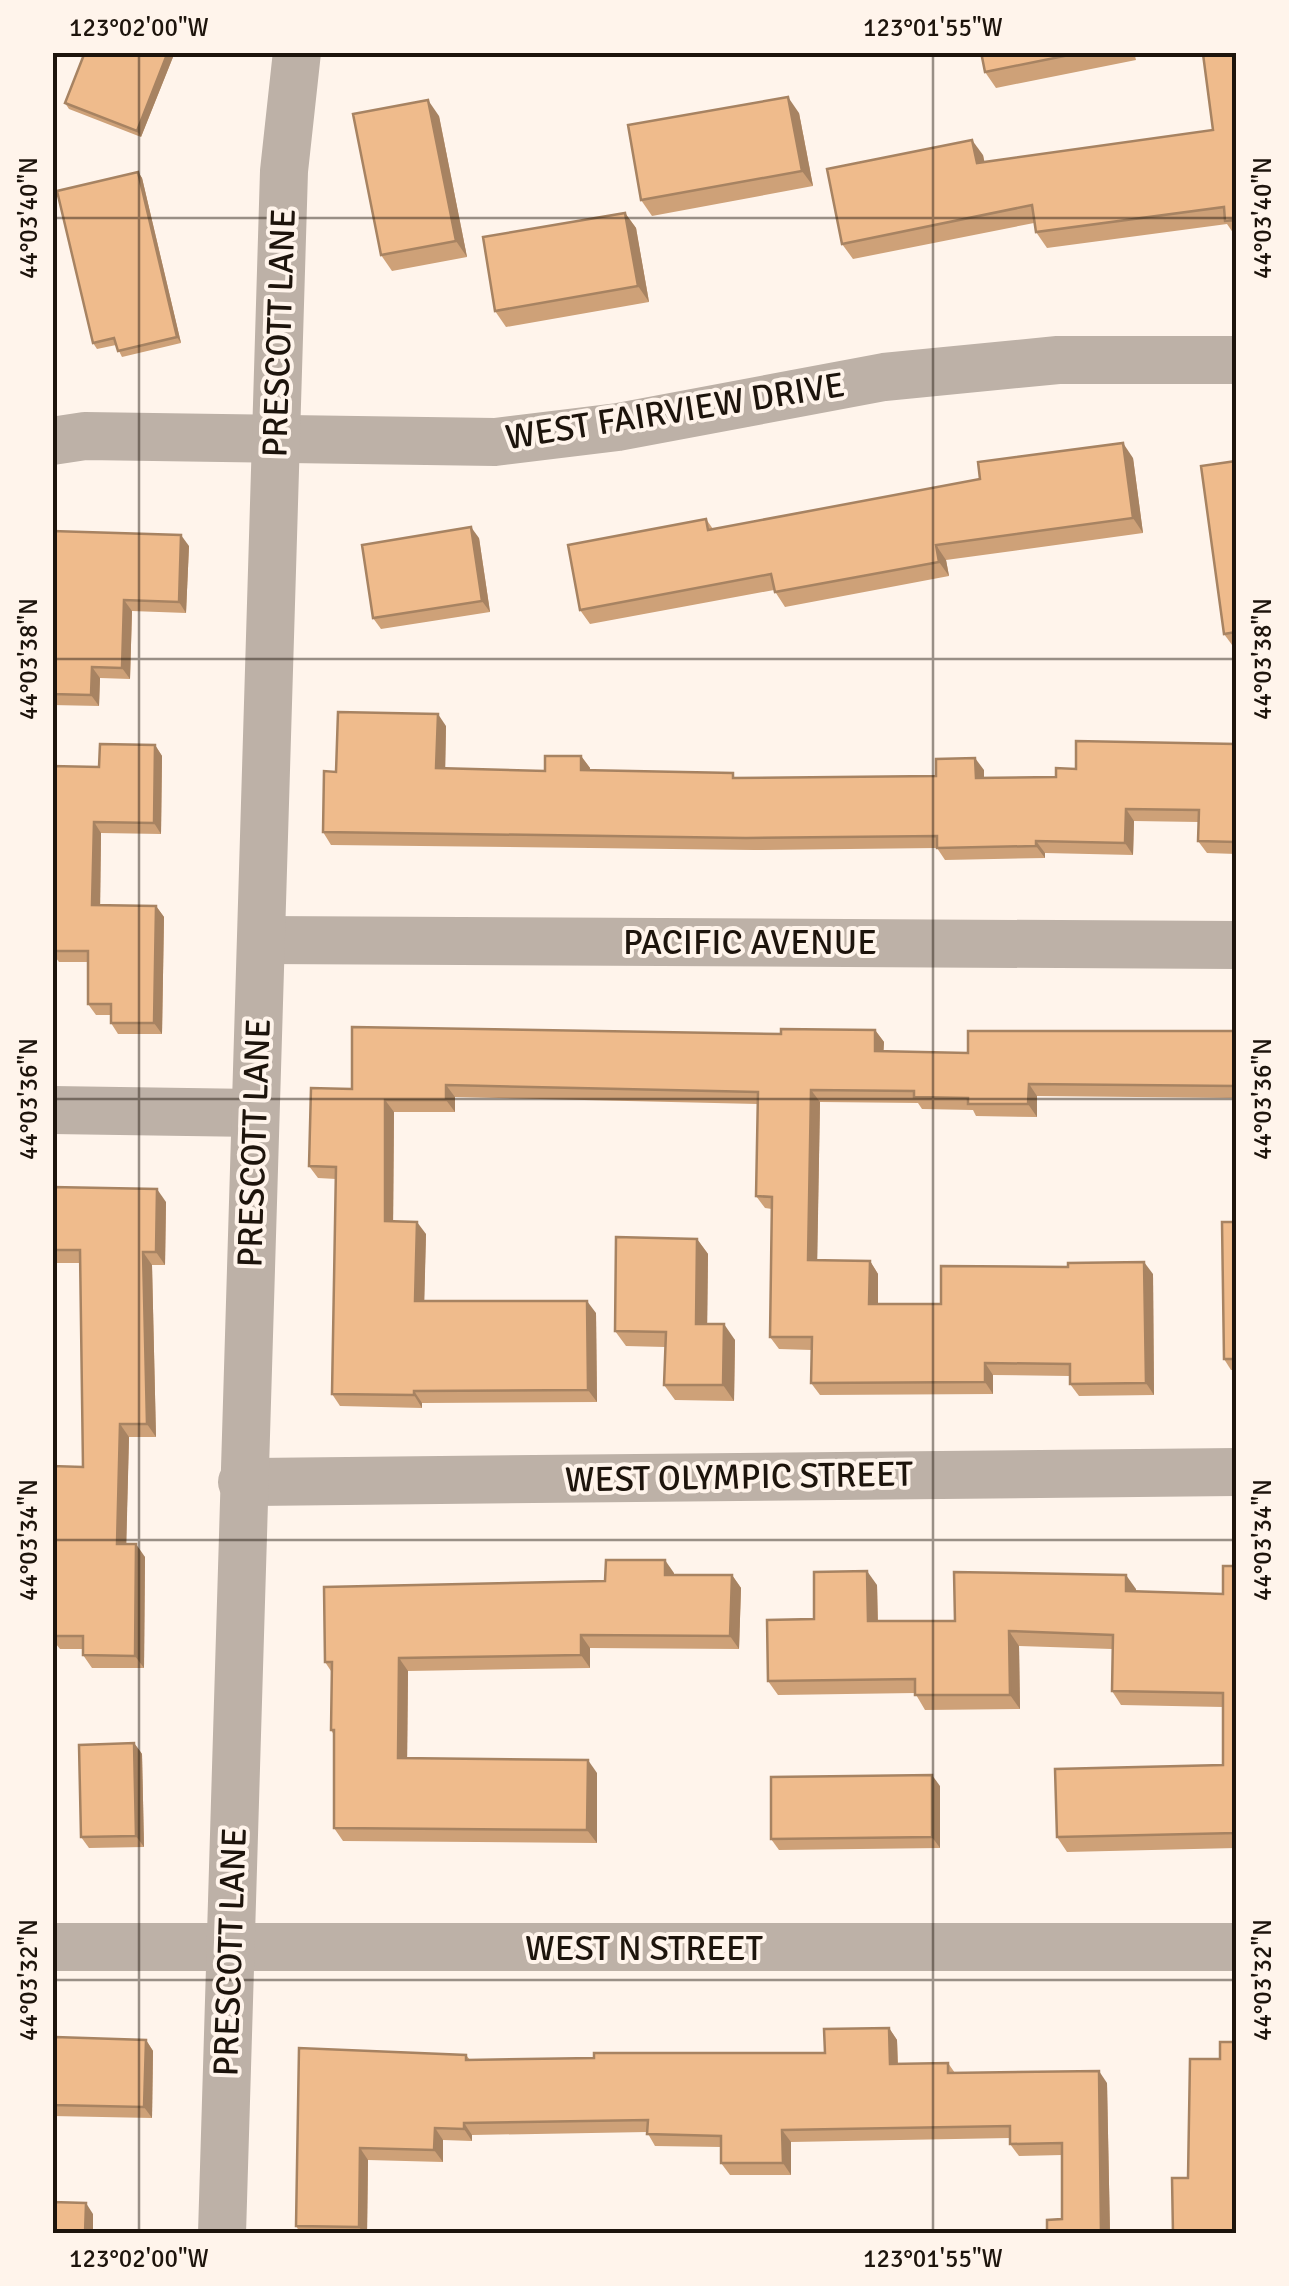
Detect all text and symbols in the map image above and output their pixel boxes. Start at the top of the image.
text: 123°02'00"W [69,12,209,43]
text: 123°01'55"W [863,12,1003,43]
text: 44°03'40"N [13,157,44,279]
text: 44°03'40"N [1247,157,1278,279]
street label: PRESCOTT LANE [253,208,305,458]
street label: WEST FAIRVIEW DRIVE [502,363,848,459]
text: 44°03'38"N [13,598,44,720]
text: 44°03'38"N [1247,598,1278,720]
street label: PACIFIC AVENUE [623,921,877,964]
street label: PRESCOTT LANE [228,1018,280,1268]
text: 44°03'36"N [13,1038,44,1160]
text: 44°03'36"N [1247,1038,1278,1160]
street label: WEST OLYMPIC STREET [565,1452,913,1502]
text: 44°03'34"N [13,1479,44,1601]
text: 44°03'34"N [1247,1479,1278,1601]
street label: PRESCOTT LANE [204,1827,256,2077]
text: 44°03'32"N [13,1919,44,2041]
text: 44°03'32"N [1247,1919,1278,2041]
street label: WEST N STREET [525,1927,763,1970]
text: 123°02'00"W [69,2243,209,2274]
text: 123°01'55"W [863,2243,1003,2274]

